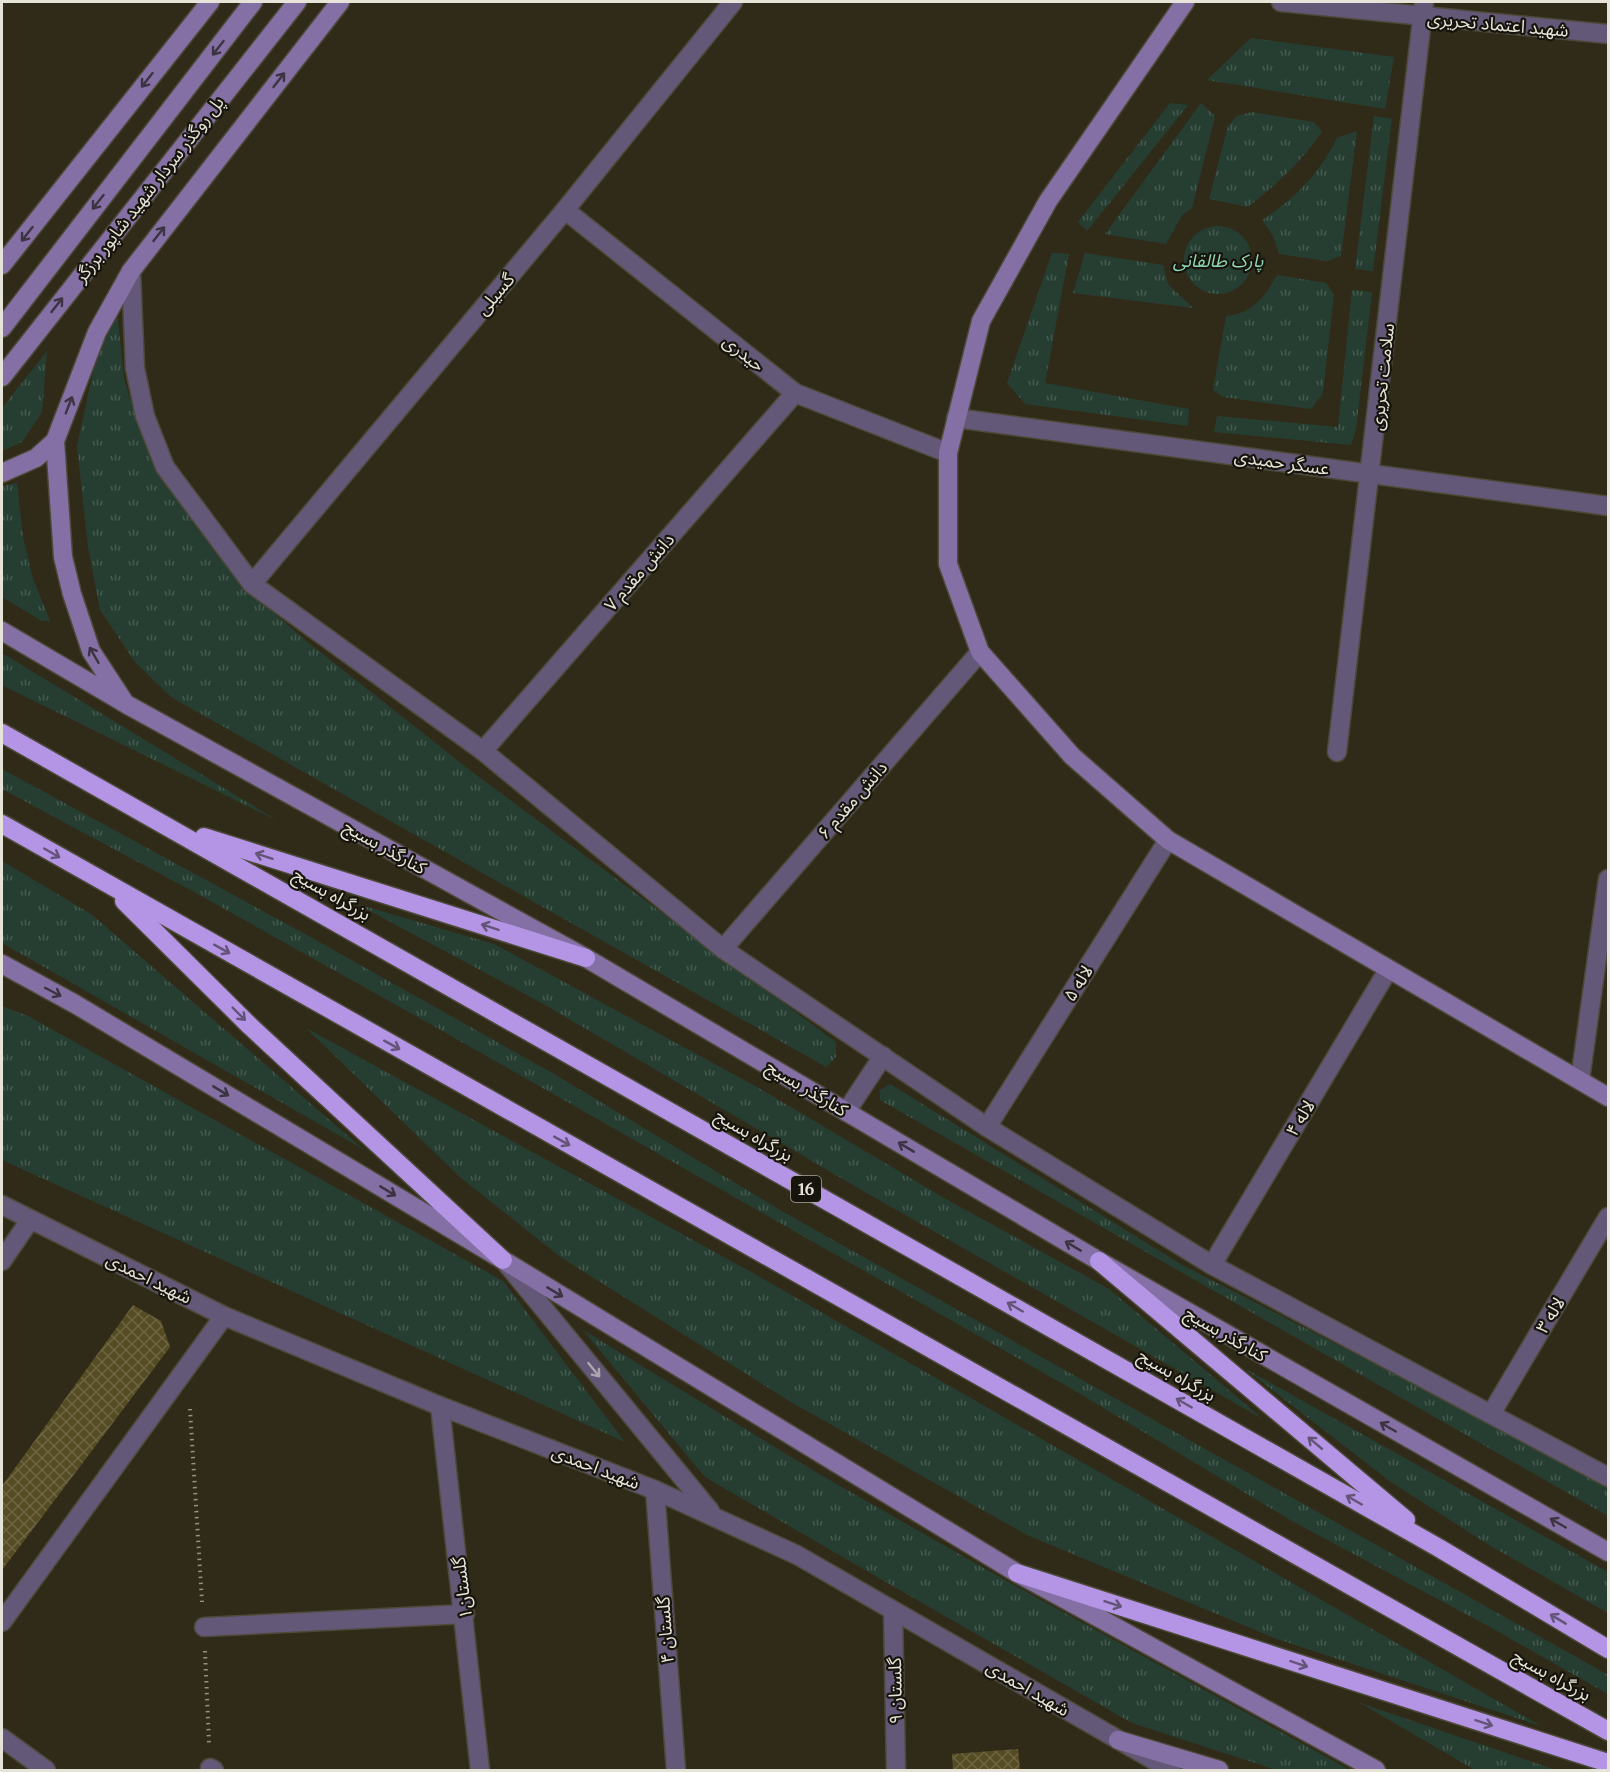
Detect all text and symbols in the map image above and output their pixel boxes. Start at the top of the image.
street label: شهید اعتماد تحریری [1426,6,1570,42]
one-way arrow [211,39,224,55]
one-way arrow [141,72,154,88]
one-way arrow [272,72,285,88]
street label: پل روگذر سردار شهید شاپور برزگر [69,91,229,288]
one-way arrow [92,194,105,210]
one-way arrow [20,225,33,241]
one-way arrow [153,226,166,242]
park label: پارک طالقانی [1173,249,1264,273]
street label: گسیلی [471,268,520,320]
one-way arrow [51,298,64,314]
street label: سلامت تحریری [1365,322,1399,432]
street label: حیدری [718,329,770,377]
one-way arrow [64,397,75,415]
street label: عسگر حمیدی [1233,444,1331,480]
street label: دانش مقدم ۷ [599,528,681,618]
one-way arrow [88,647,100,664]
street label: دانش مقدم ۶ [812,756,894,846]
street label: کنارگذر بسیج [339,815,431,881]
one-way arrow [43,848,61,859]
one-way arrow [255,850,274,861]
street label: بزرگراه بسیج [288,862,375,927]
one-way arrow [481,921,500,932]
one-way arrow [213,943,230,955]
street label: لاله ۵ [1058,961,1098,1005]
one-way arrow [44,986,61,998]
one-way arrow [231,1007,246,1022]
one-way arrow [383,1039,400,1051]
street label: کنارگذر بسیج [761,1055,852,1123]
one-way arrow [212,1085,229,1097]
street label: لاله ۴ [1280,1096,1320,1140]
street label: بزرگراه بسیج [710,1103,797,1168]
one-way arrow [553,1135,570,1147]
one-way arrow [898,1140,915,1152]
road number: 16 [791,1176,821,1202]
one-way arrow [379,1185,396,1197]
one-way arrow [1065,1240,1083,1251]
street label: شهید احمدی [102,1247,196,1309]
one-way arrow [546,1286,563,1298]
street label: لاله ۳ [1530,1293,1570,1337]
one-way arrow [1007,1301,1024,1313]
street label: کنارگذر بسیج [1180,1301,1272,1369]
street label: بزرگراه بسیج [1133,1343,1220,1408]
one-way arrow [587,1362,601,1377]
one-way arrow [1176,1397,1193,1409]
one-way arrow [1380,1420,1397,1432]
one-way arrow [1308,1436,1323,1450]
street label: شهید احمدی [549,1440,643,1494]
one-way arrow [1346,1494,1363,1506]
one-way arrow [1550,1517,1567,1529]
street label: گلستان۱ [447,1555,477,1621]
street label: گلستان ۴ [651,1595,679,1664]
one-way arrow [1103,1599,1122,1610]
one-way arrow [1550,1613,1567,1625]
street label: بزرگراه بسیج [1508,1644,1595,1708]
street label: شهید احمدی [982,1655,1074,1721]
street label: گلستان ۹ [883,1657,907,1725]
one-way arrow [1289,1659,1308,1670]
one-way arrow [1474,1718,1493,1729]

